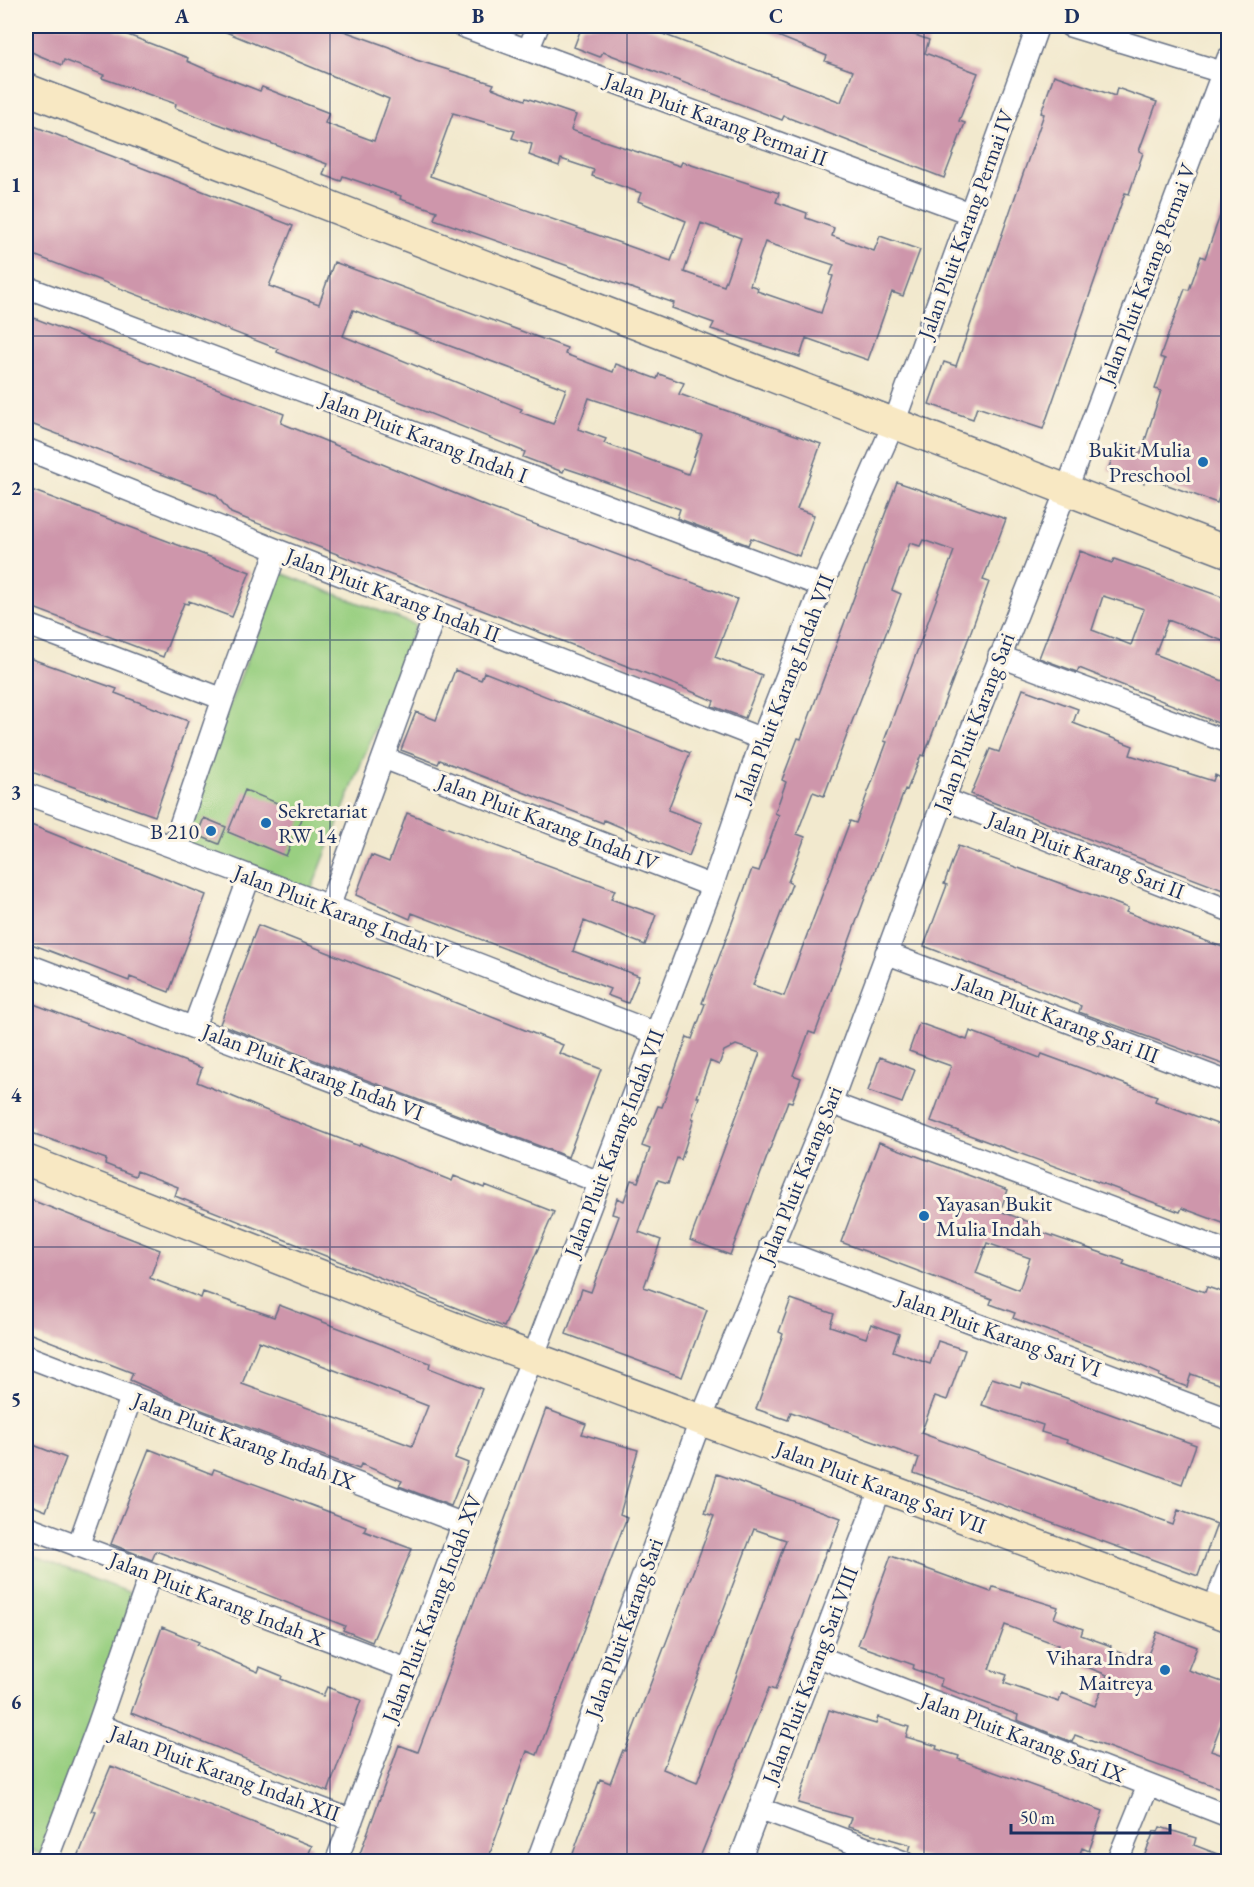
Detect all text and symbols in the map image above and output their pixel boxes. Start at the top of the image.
text: A [174,3,190,29]
text: B [472,3,484,29]
text: C [769,3,783,29]
text: D [1064,3,1080,29]
street label: Jalan Pluit Karang Permai II [599,64,832,173]
street label: Jalan Pluit Karang Permai IV [910,105,1021,345]
street label: Jalan Pluit Karang Permai V [1091,159,1203,391]
text: 1 [11,172,21,198]
street label: Jalan Pluit Karang Indah I [314,383,532,490]
place label: Bukit Mulia Preschool [1089,435,1191,489]
marker: Bukit Mulia Preschool [1196,455,1210,469]
text: 2 [11,475,22,501]
street label: Jalan Pluit Karang Indah II [280,540,505,649]
street label: Jalan Pluit Karang Indah VII [726,569,841,808]
street label: Jalan Pluit Karang Sari [926,628,1021,817]
street label: Jalan Pluit Karang Indah IV [431,766,663,878]
text: 3 [11,779,21,805]
place label: Sekretariat RW 14 [278,796,367,850]
street label: Jalan Pluit Karang Sari II [982,803,1189,906]
marker: Sekretariat RW 14 [259,816,273,830]
place label: B 210 [150,817,199,846]
marker: B 210 [204,824,218,838]
street label: Jalan Pluit Karang Indah V [228,857,452,966]
street label: Jalan Pluit Karang Sari III [949,965,1164,1070]
street label: Jalan Pluit Karang Indah VI [196,1016,428,1128]
street label: Jalan Pluit Karang Indah VII [556,1024,671,1263]
text: 4 [11,1082,22,1108]
street label: Jalan Pluit Karang Sari [750,1082,849,1270]
place label: Yayasan Bukit Mulia Indah [936,1189,1052,1243]
marker: Yayasan Bukit Mulia Indah [917,1209,931,1223]
street label: Jalan Pluit Karang Sari VI [891,1282,1106,1384]
street label: Jalan Pluit Karang Indah IX [127,1385,359,1497]
text: 5 [11,1386,21,1412]
street label: Jalan Pluit Karang Sari VII [770,1433,991,1541]
street label: Jalan Pluit Karang Indah XV [374,1489,489,1728]
street label: Jalan Pluit Karang Sari [577,1534,670,1724]
street label: Jalan Pluit Karang Indah X [104,1544,329,1654]
street label: Jalan Pluit Karang Sari VIII [754,1562,865,1790]
place label: Vihara Indra Maitreya [1046,1643,1153,1697]
marker: Vihara Indra Maitreya [1158,1663,1172,1677]
street label: Jalan Pluit Karang Sari IX [915,1684,1130,1790]
text: 6 [11,1689,22,1715]
street label: Jalan Pluit Karang Indah XII [104,1717,345,1828]
scale bar [1011,1797,1170,1835]
text: 50 m [1020,1806,1055,1829]

